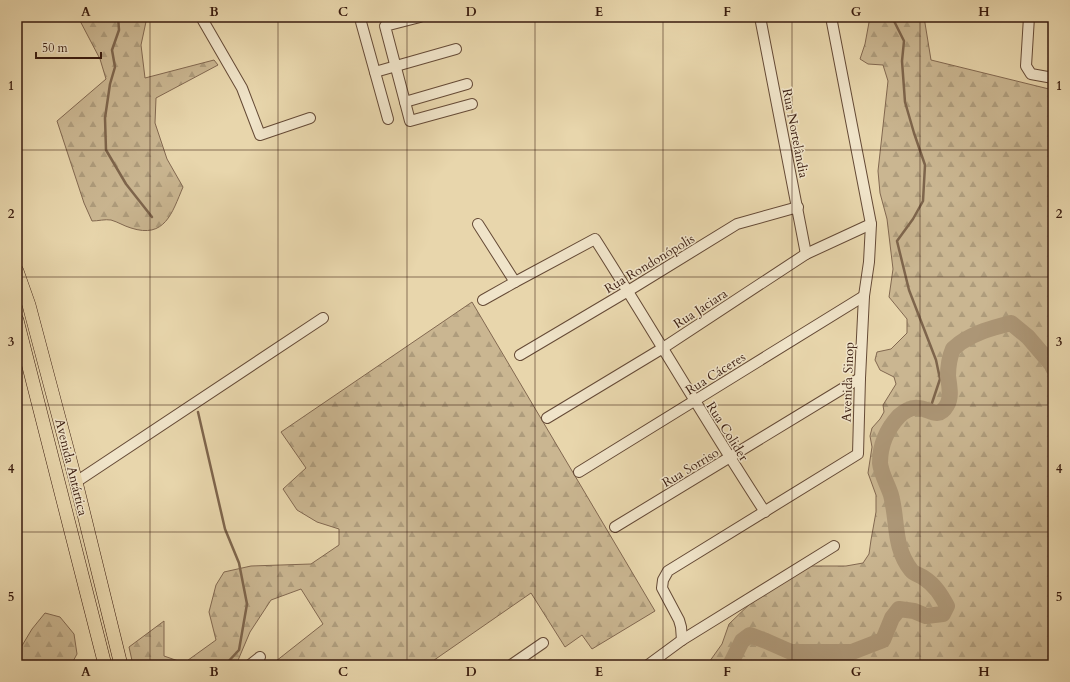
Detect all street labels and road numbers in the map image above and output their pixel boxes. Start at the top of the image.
street label: Rua Nortelândia [778,87,813,180]
street label: Rua Rondonópolis [601,230,698,298]
street label: Rua Jaciara [670,285,731,333]
street label: Avenida Sinop [838,342,858,422]
street label: Rua Cáceres [682,348,749,399]
street label: Rua Colider [702,398,753,465]
street label: Avenida Antártica [50,417,92,518]
street label: Rua Sorriso [659,444,722,492]

